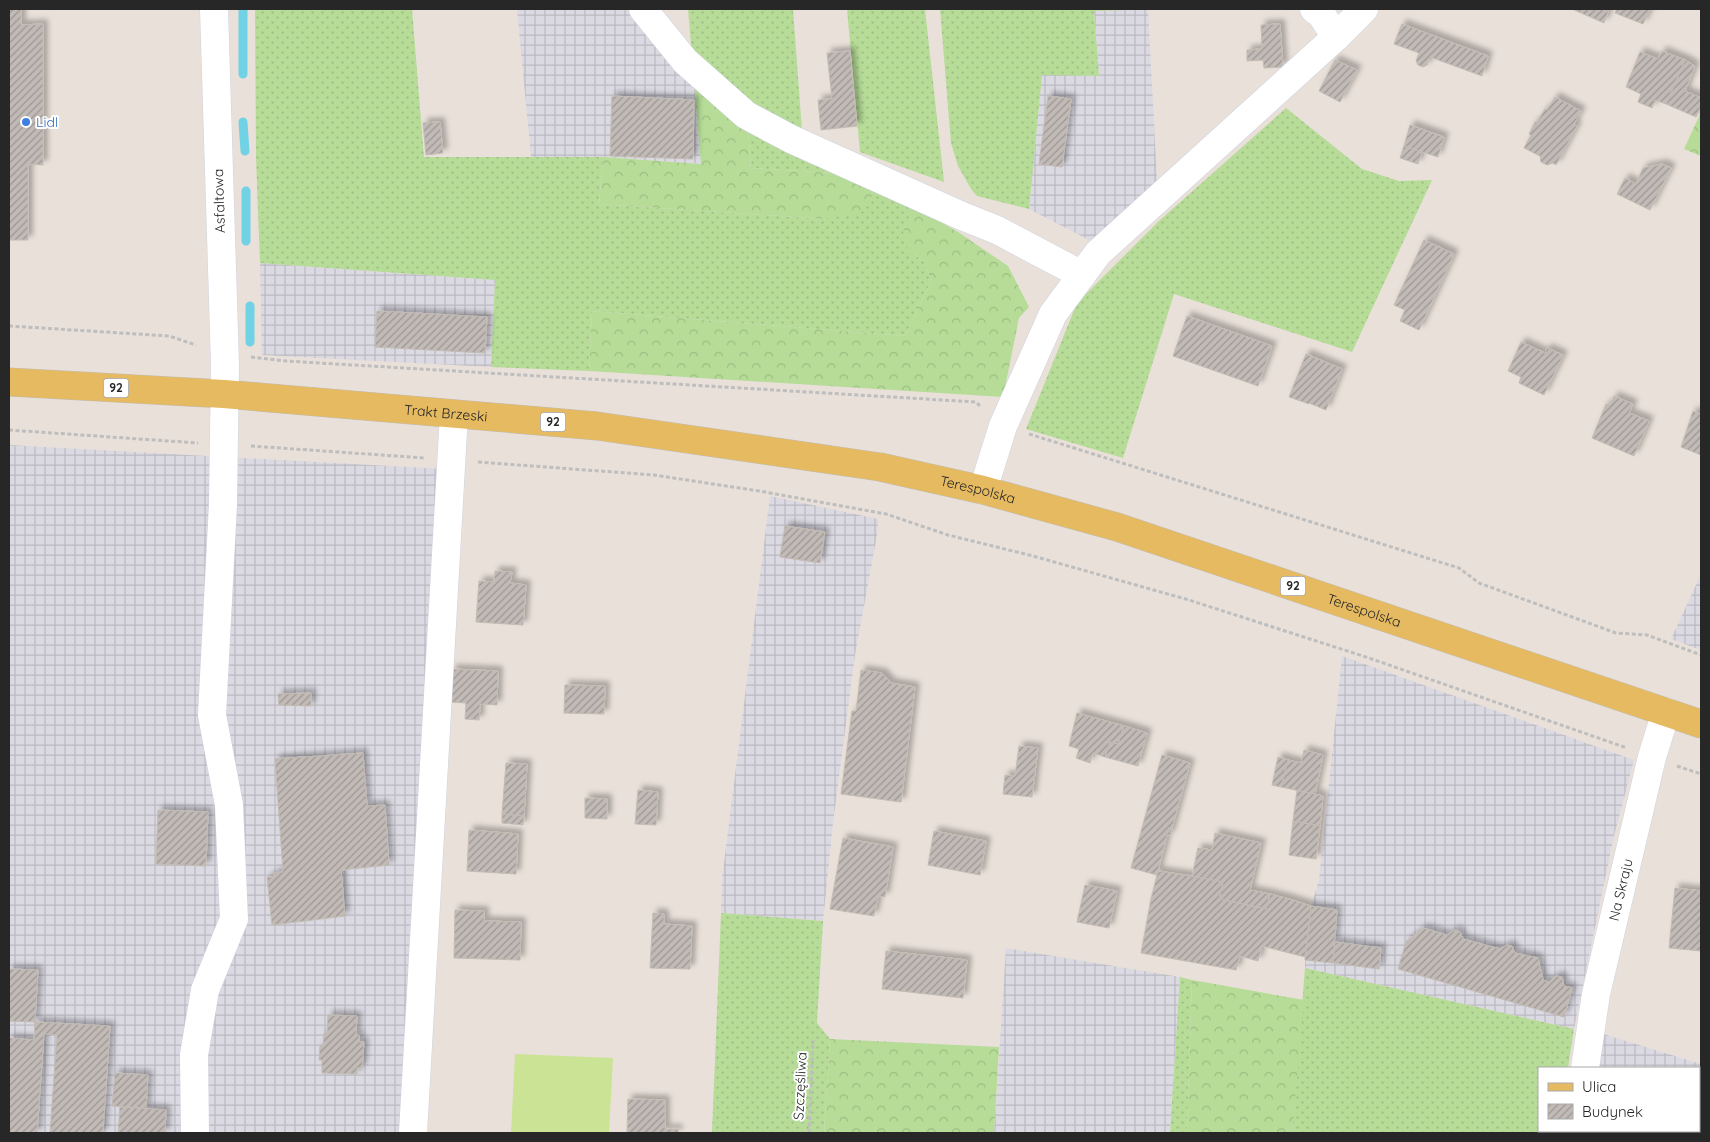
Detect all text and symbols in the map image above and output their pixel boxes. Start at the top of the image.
place label: Lidl [36,113,58,131]
marker: Lidl [20,116,32,128]
street label: Asfaltowa [209,168,229,234]
road number: 92 [104,378,128,398]
street label: Trakt Brzeski [403,400,488,426]
road number: 92 [540,412,566,432]
street label: Terespolska [938,472,1017,508]
road number: 92 [1280,576,1306,596]
street label: Terespolska [1325,590,1403,631]
street label: Na Skraju [1605,857,1637,923]
street label: Szczęśliwa [789,1052,811,1120]
legend [1538,1067,1700,1132]
text: Ulica [1582,1077,1616,1096]
text: Budynek [1582,1102,1643,1121]

